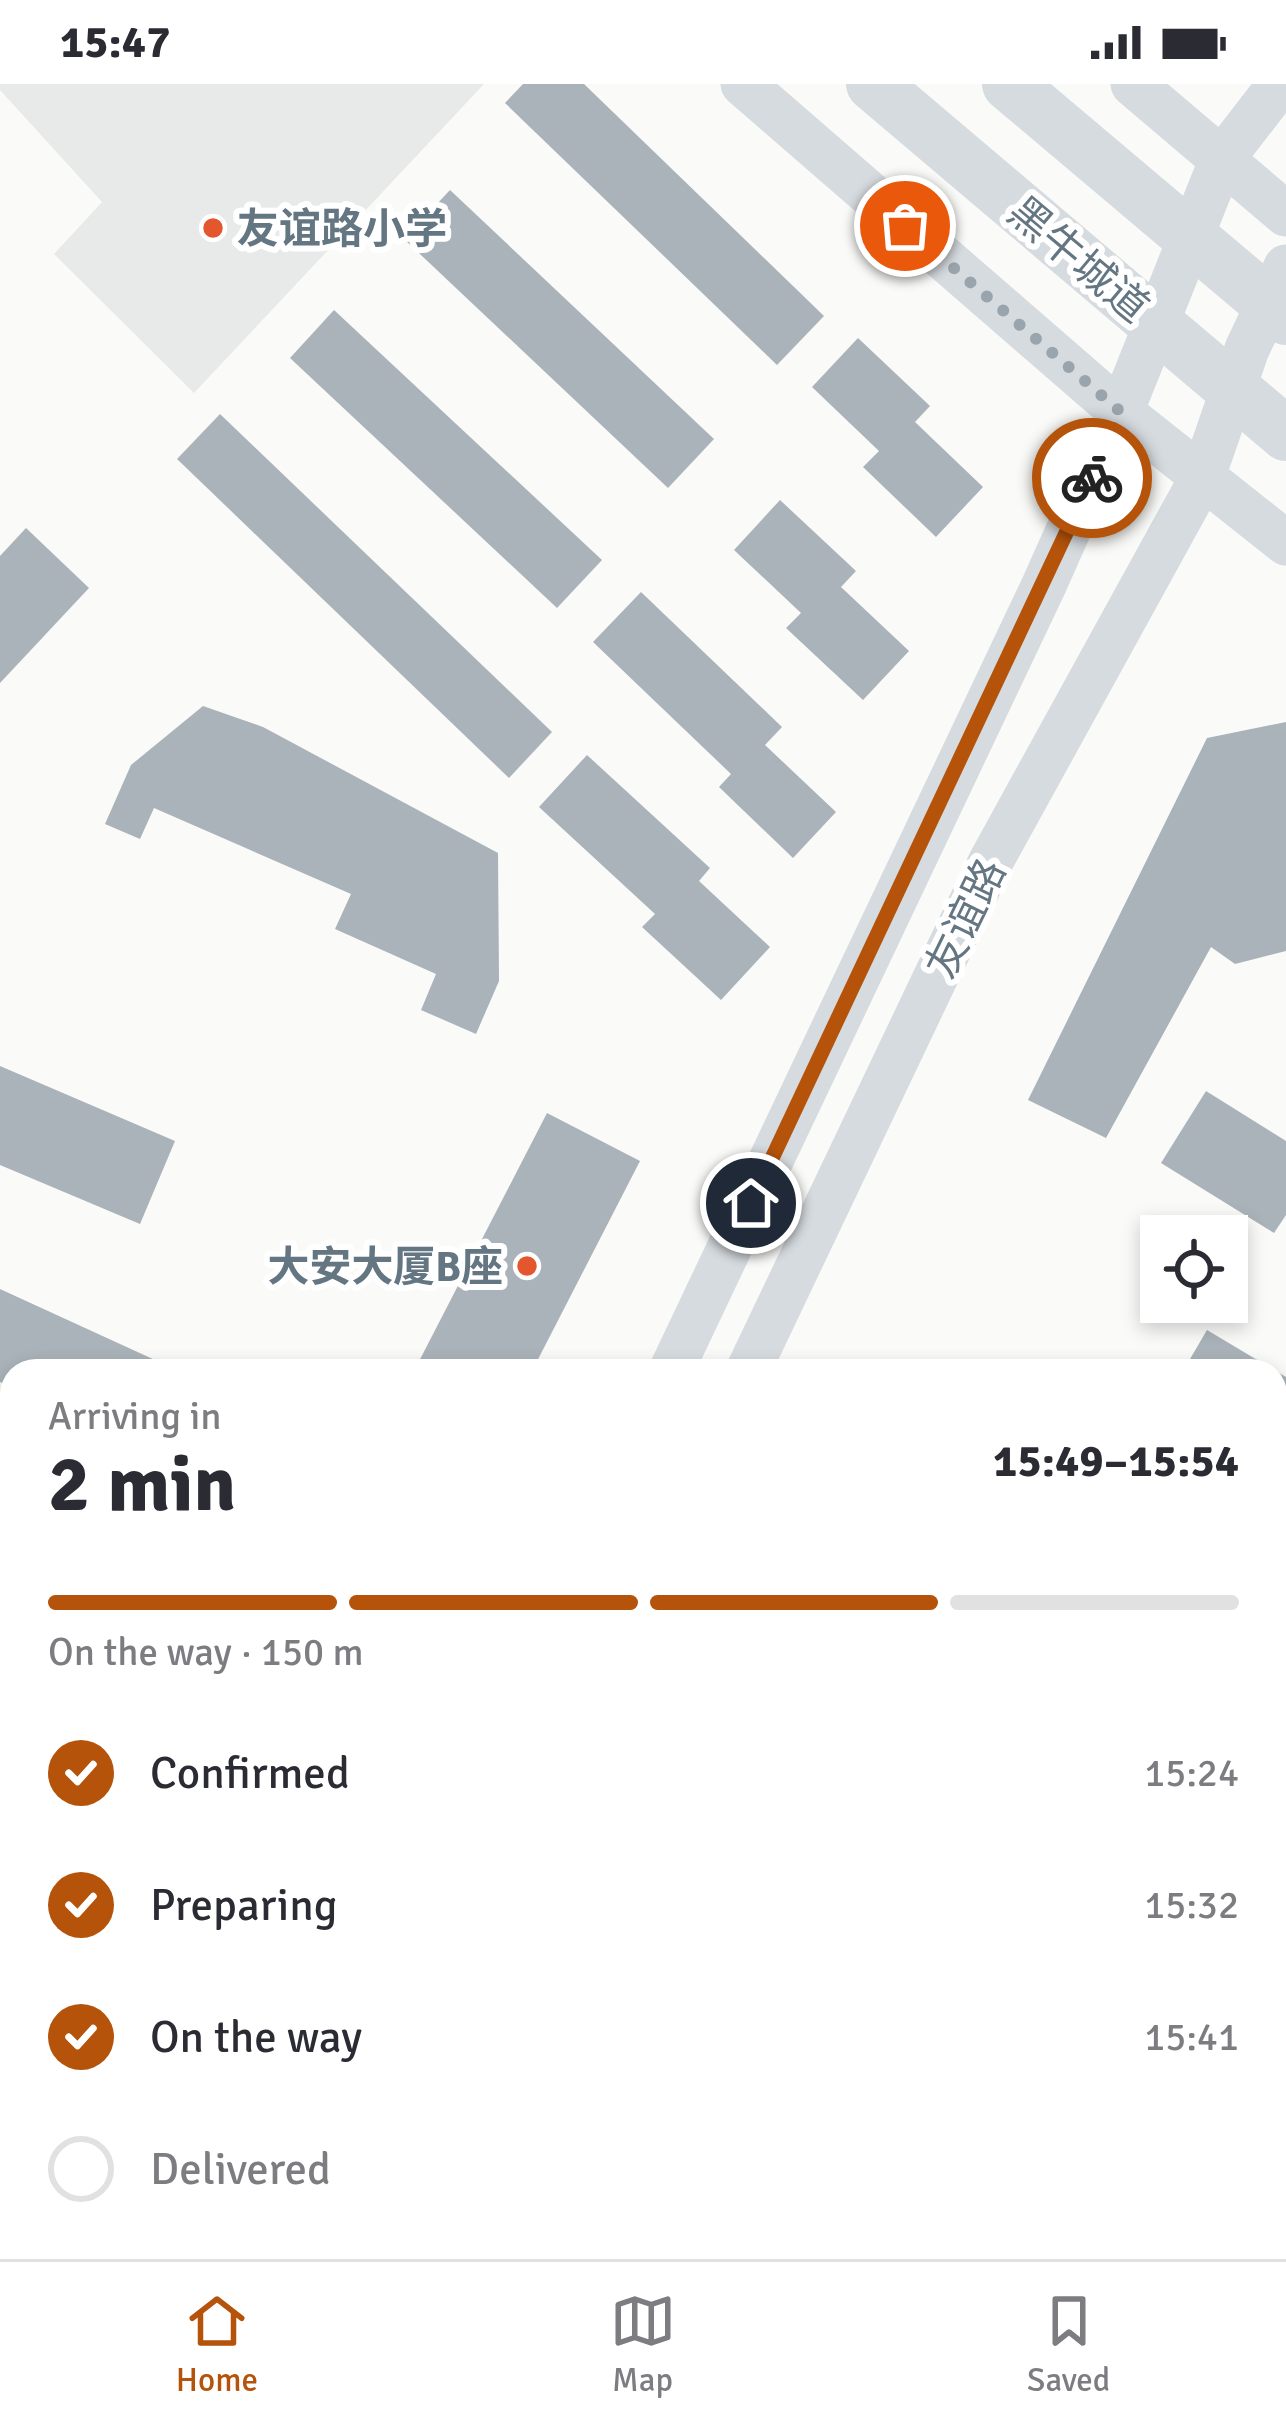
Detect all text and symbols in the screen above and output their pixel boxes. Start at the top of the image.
text: 15:47 [60,15,170,70]
pin [854,175,956,277]
street label: 黑牛城道 [997,187,1159,334]
icon: bag [872,193,938,259]
place label: 友谊路小学 [237,204,447,255]
marker: 友谊路小学 [200,215,226,241]
courier [1032,418,1152,538]
icon: bike [1059,445,1125,511]
street label: 友谊路 [916,851,1017,986]
pin [700,1152,802,1254]
icon: home [718,1170,784,1236]
map controls [1140,1215,1248,1323]
button: locate [1140,1215,1248,1323]
place label: 大安大厦B座 [267,1242,503,1293]
marker: 大安大厦B座 [514,1253,540,1279]
text: Arriving in [48,1392,222,1440]
text: 15:49–15:54 [993,1434,1239,1489]
text: 2 min [48,1437,236,1533]
text: On the way · 150 m [48,1628,364,1676]
icon: check [48,1740,114,1806]
text: Confirmed [150,1746,350,1801]
text: 15:24 [1144,1749,1239,1797]
icon: check [48,1872,114,1938]
text: Preparing [150,1878,338,1933]
text: 15:32 [1144,1881,1239,1929]
icon: check [48,2004,114,2070]
text: On the way [150,2010,362,2065]
text: 15:41 [1144,2013,1239,2061]
text: Delivered [150,2142,331,2197]
tab: Home [176,2288,258,2401]
tab: Map [610,2288,676,2401]
tab: Saved [1027,2288,1110,2401]

